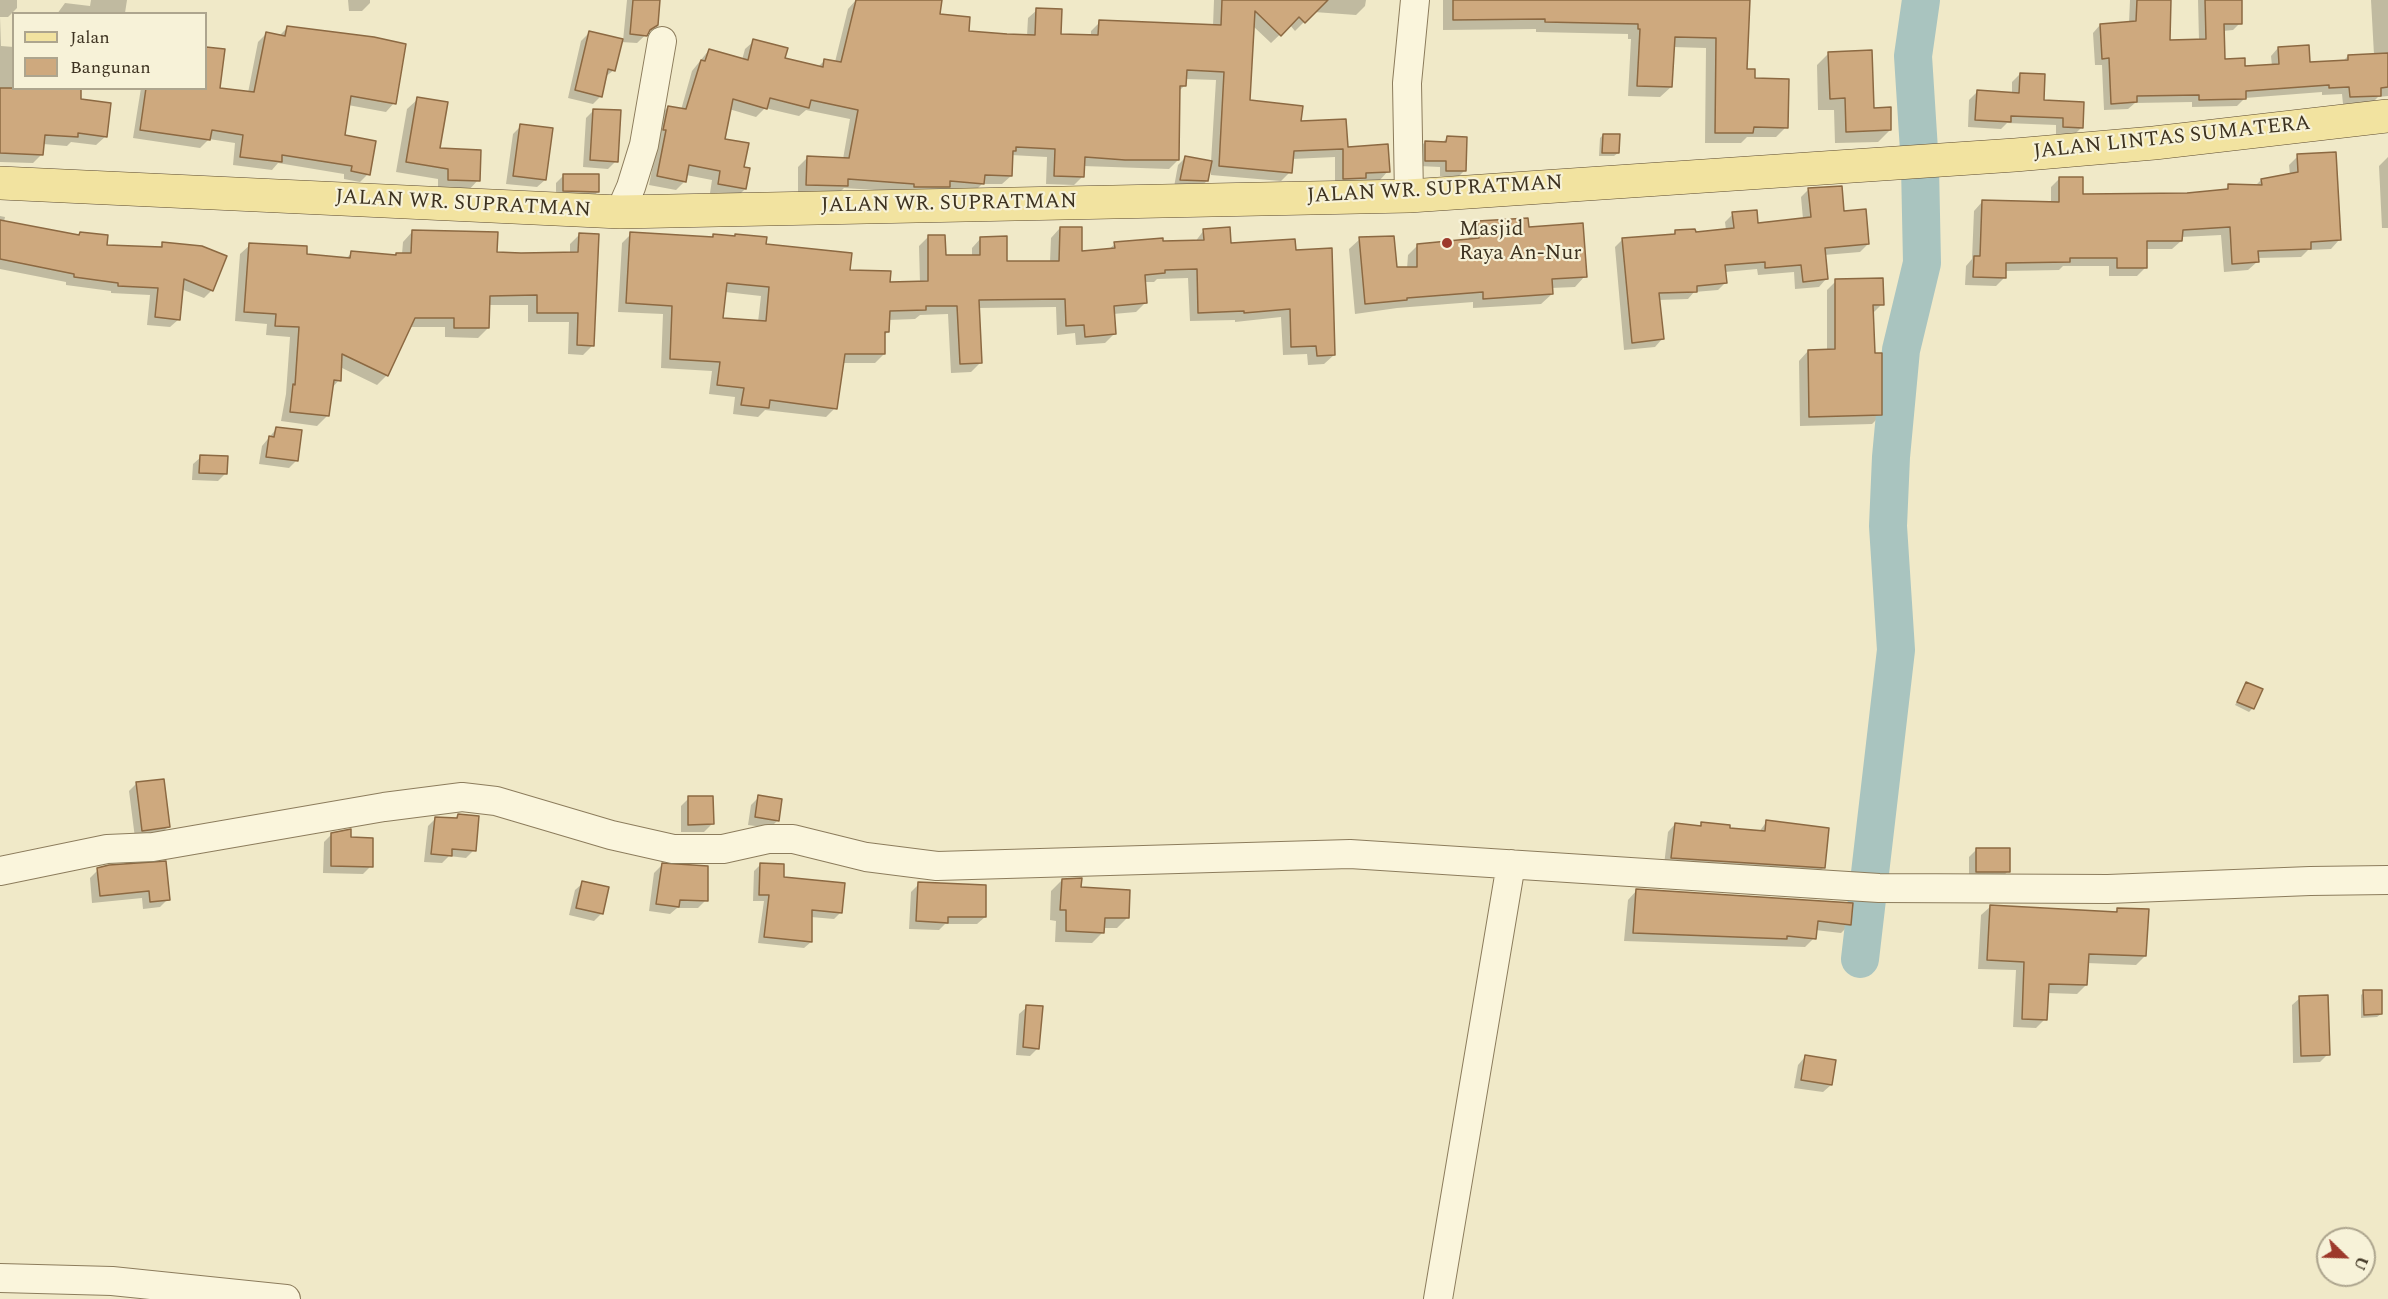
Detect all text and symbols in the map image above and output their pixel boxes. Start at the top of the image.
legend [12,12,207,90]
text: Jalan [70,24,110,51]
text: Bangunan [70,54,151,81]
street label: JALAN LINTAS SUMATERA [2032,112,2312,166]
street label: JALAN WR. SUPRATMAN [1306,172,1564,210]
street label: JALAN WR. SUPRATMAN [334,186,592,224]
street label: JALAN WR. SUPRATMAN [821,190,1077,220]
place label: Masjid Raya An-Nur [1459,218,1582,268]
marker: Masjid Raya An-Nur [1440,236,1454,250]
north arrow [2316,1227,2376,1287]
text: U [2347,1252,2374,1274]

